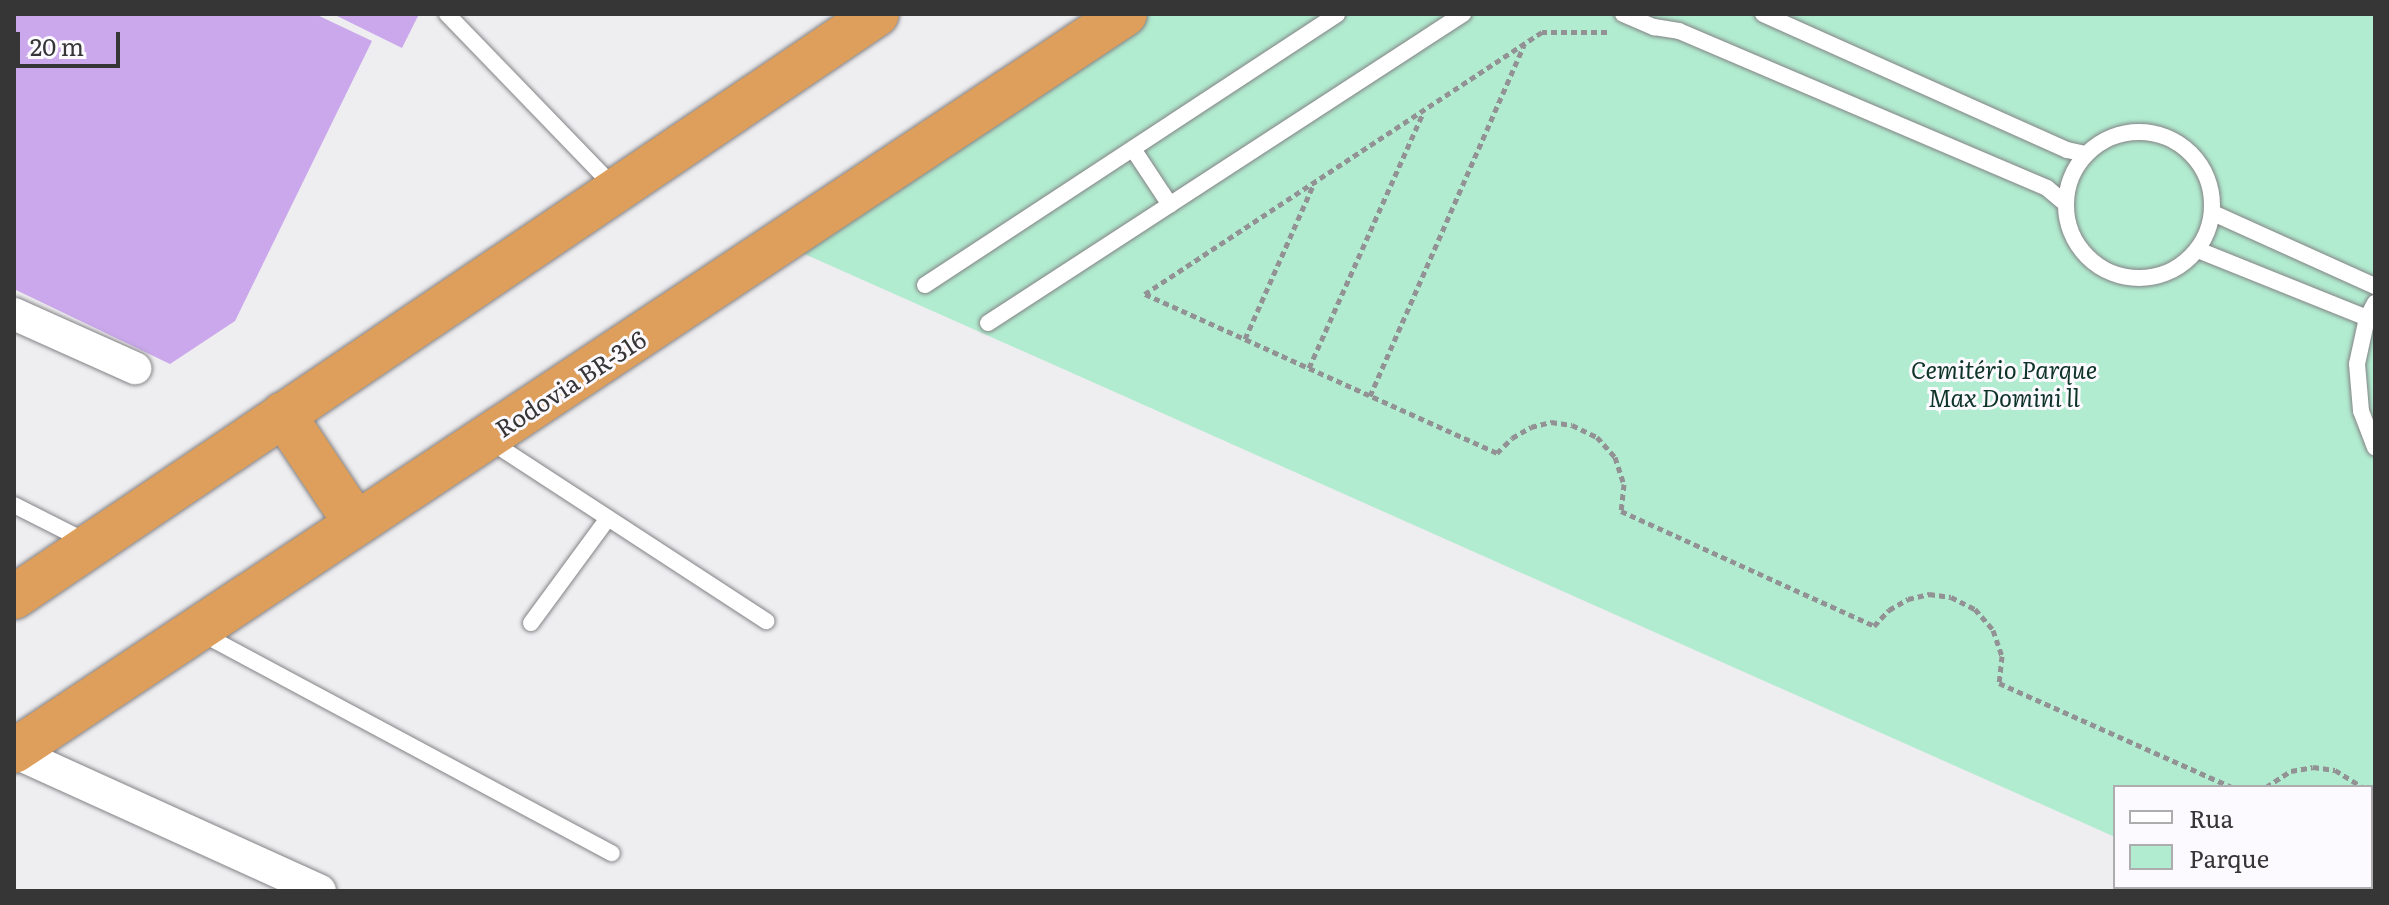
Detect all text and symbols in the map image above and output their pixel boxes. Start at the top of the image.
scale bar [20,16,124,66]
text: 20 m [30,28,84,63]
street label: Rodovia BR-316 [489,324,651,442]
park label: Cemitério Parque Max Domini ll [1911,355,2097,411]
legend [2113,785,2373,889]
text: Rua [2189,800,2233,835]
text: Parque [2189,840,2269,875]

